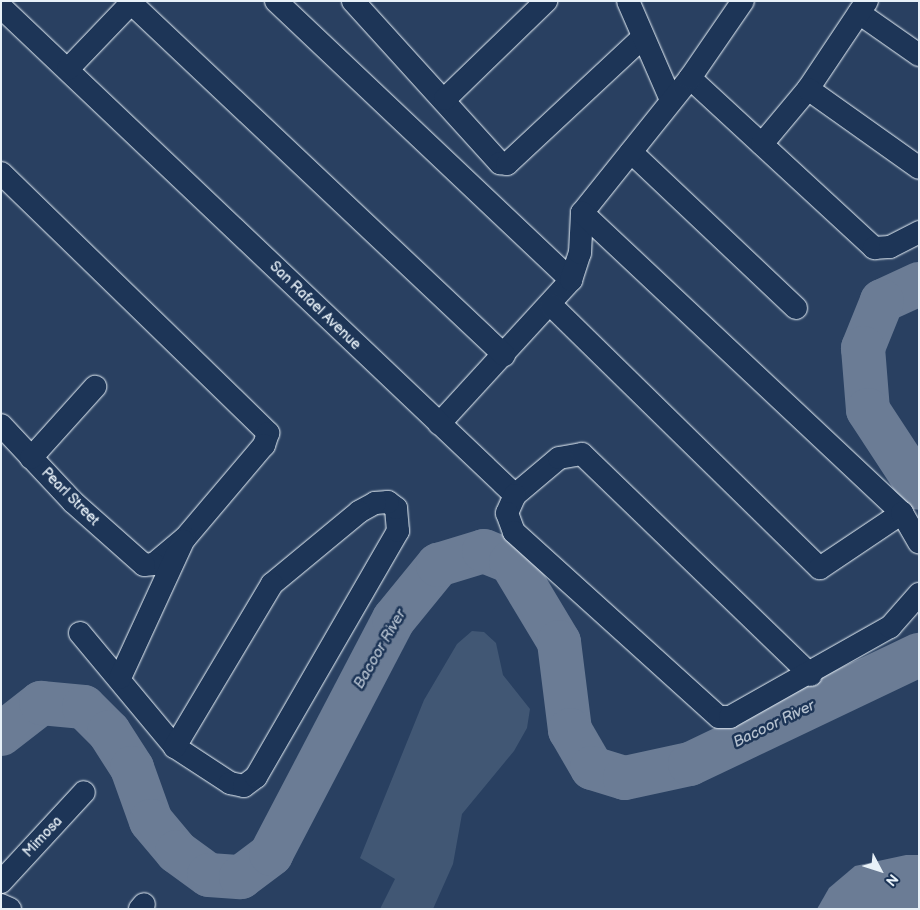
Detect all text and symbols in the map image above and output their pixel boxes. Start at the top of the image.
street label: San Rafael Avenue [266,258,364,354]
street label: Pearl Street [38,465,102,529]
water label: Bacoor River [350,606,410,692]
water label: Bacoor River [730,697,818,751]
street label: Mimosa [20,813,66,861]
north arrow [855,845,905,895]
text: N [882,870,902,889]

